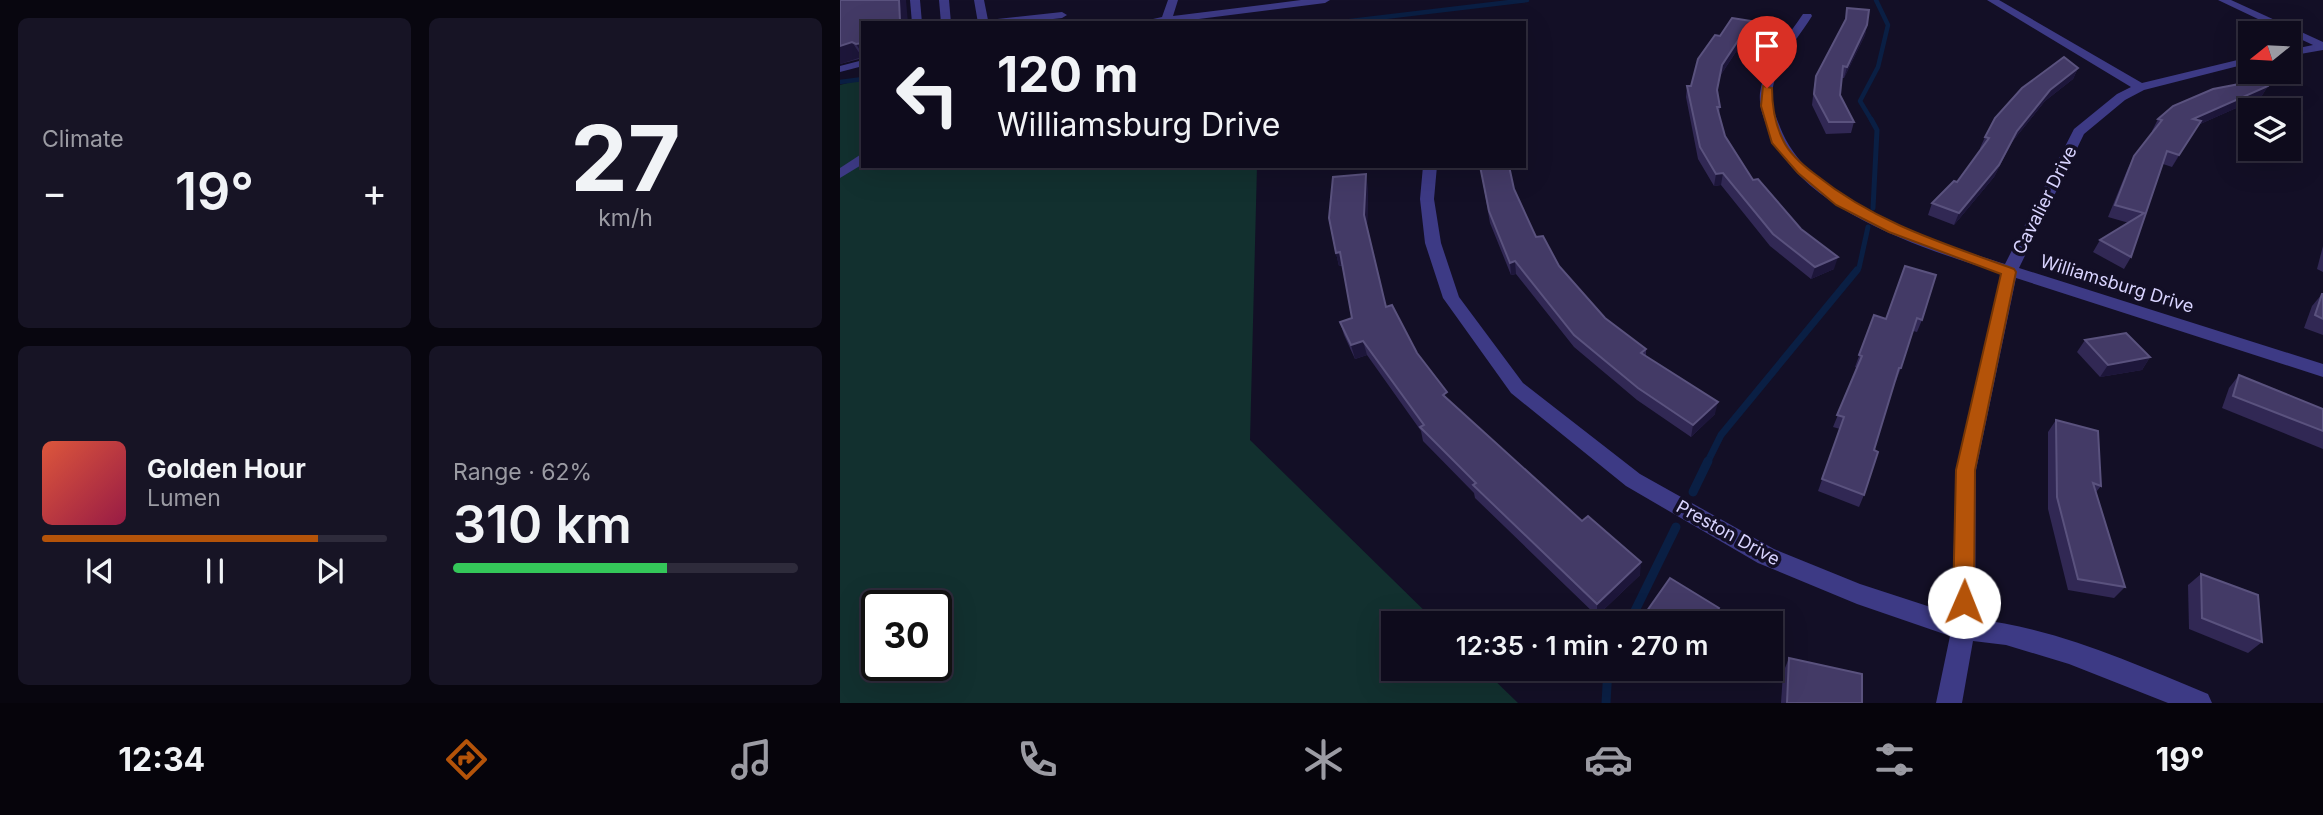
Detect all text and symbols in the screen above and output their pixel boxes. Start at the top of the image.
pin [1737,16,1797,88]
north arrow [2238,21,2301,84]
map controls [2238,21,2301,161]
icon: arrive [1748,27,1786,65]
text: 120 m [997,45,1138,104]
icon: left [882,49,973,140]
button: layers [2238,98,2301,161]
text: 27 [570,103,681,213]
text: Williamsburg Drive [997,105,1280,144]
text: Climate [42,125,124,153]
street label: Cavalier Drive [2008,142,2081,257]
text: 19° [175,160,254,223]
text: − [42,169,67,215]
text: + [362,169,387,215]
text: km/h [598,204,653,232]
street label: Williamsburg Drive [2038,250,2196,317]
text: Golden Hour [147,453,306,484]
text: Range · 62% [453,458,592,486]
text: Lumen [147,484,221,512]
text: 310 km [453,493,632,556]
street label: Preston Drive [1673,496,1784,570]
icon: previous [81,552,119,590]
icon: pause [196,552,234,590]
icon: next [311,552,349,590]
position arrow [1927,565,2001,639]
speed limit sign: 30 [861,590,952,681]
text: 12:35 · 1 min · 270 m [1456,630,1708,661]
icon: directions [442,735,491,784]
icon: music [727,735,776,784]
icon: phone [1013,735,1062,784]
icon: climate [1299,735,1348,784]
icon: car [1584,735,1633,784]
icon: filters [1870,735,1919,784]
text: 12:34 [118,740,205,779]
text: 19° [2155,740,2205,779]

